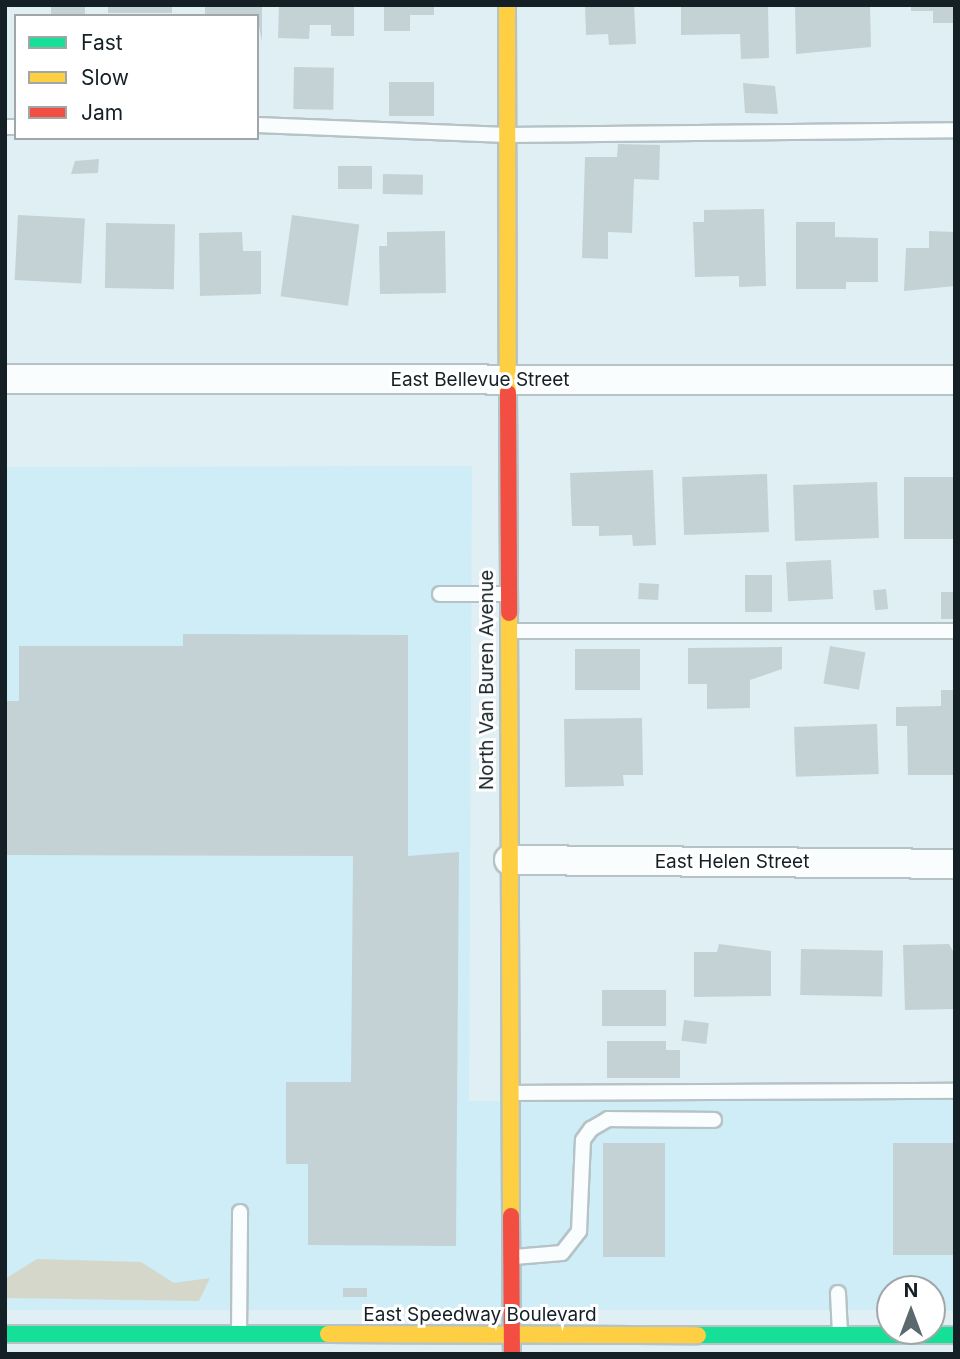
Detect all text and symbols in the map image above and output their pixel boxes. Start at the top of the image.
legend [14,14,259,140]
text: Fast [81,30,123,55]
text: Slow [81,65,129,90]
text: Jam [81,100,123,125]
street label: East Bellevue Street [390,369,570,391]
street label: North Van Buren Avenue [476,570,498,790]
street label: East Helen Street [655,851,809,873]
north arrow [876,1275,946,1345]
text: N [904,1279,918,1302]
street label: East Speedway Boulevard [363,1304,597,1326]

